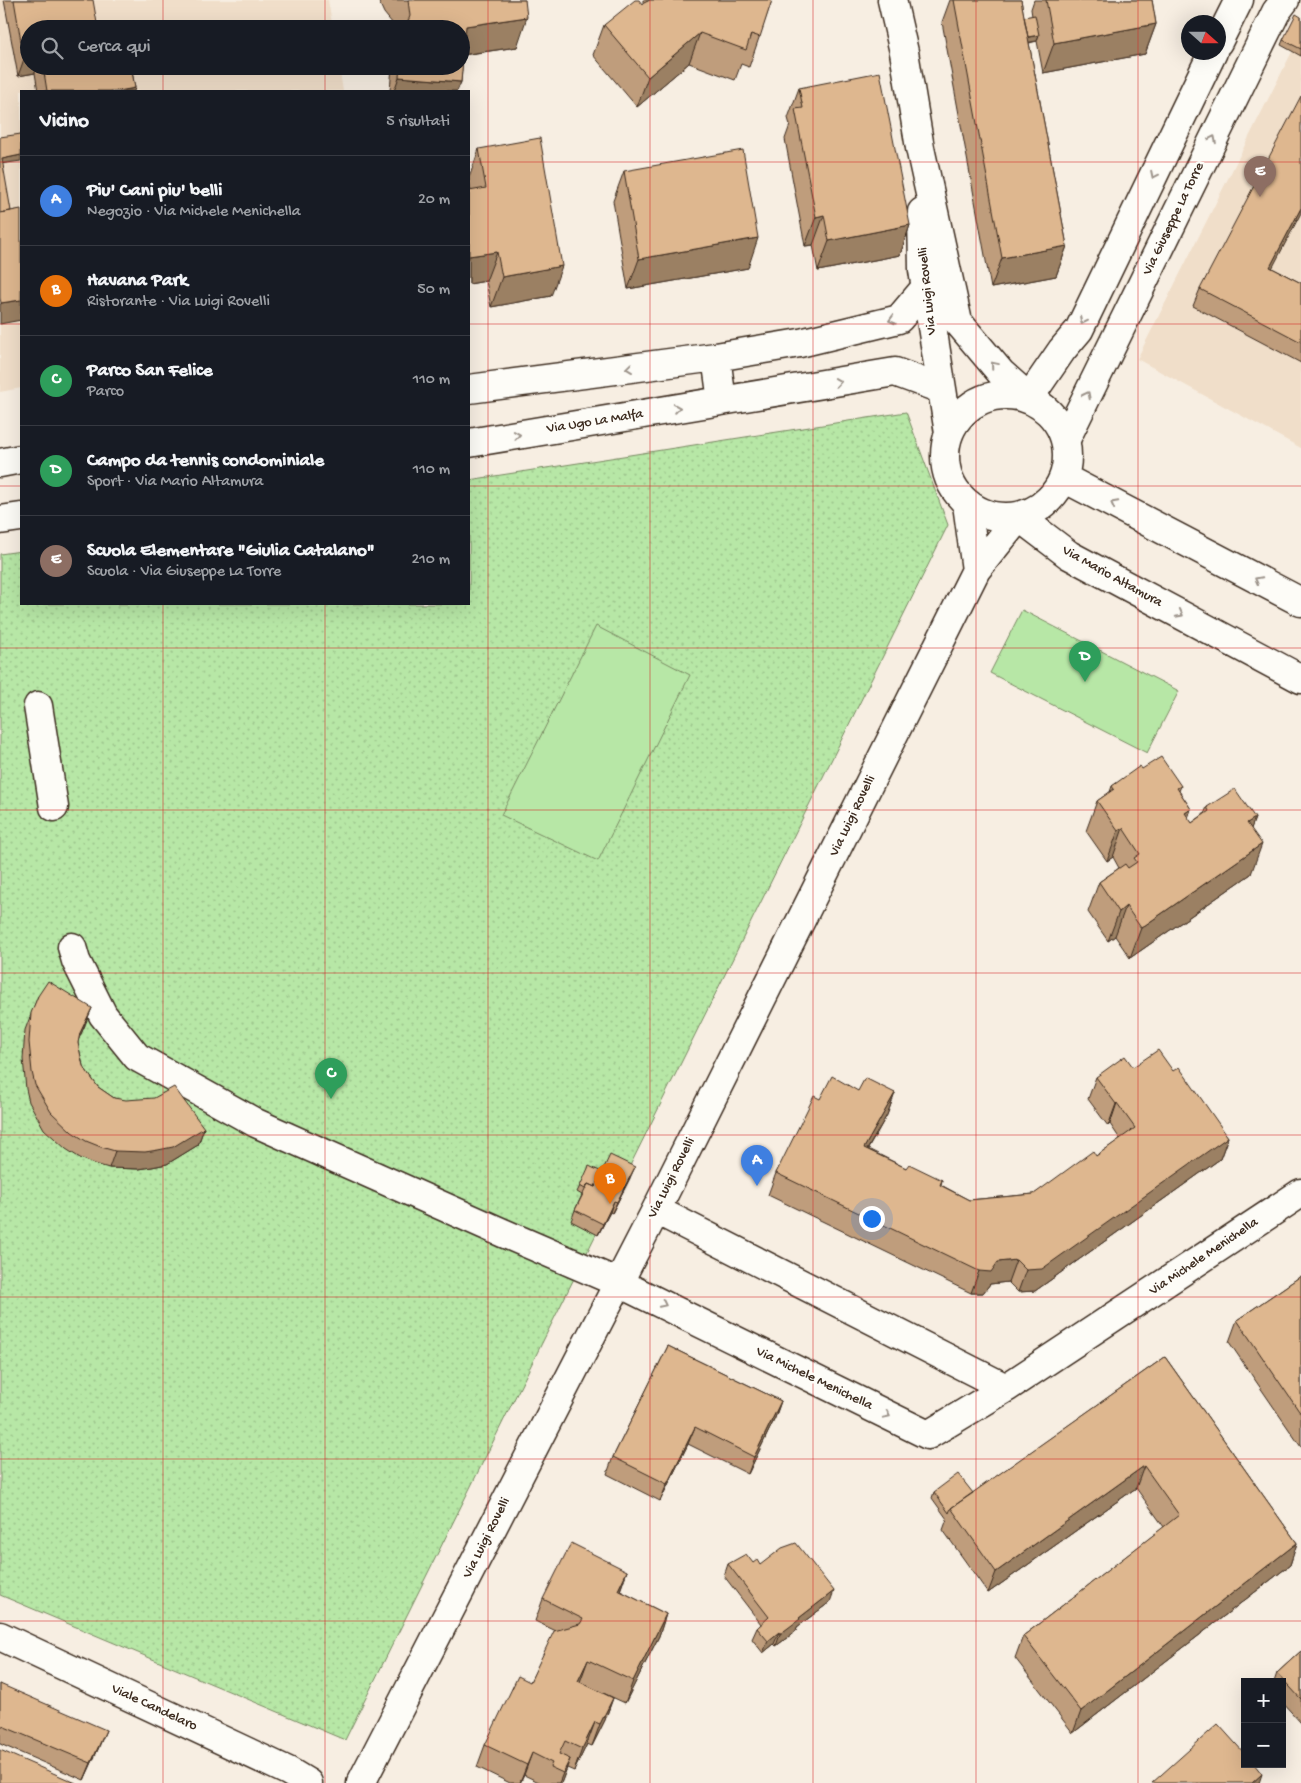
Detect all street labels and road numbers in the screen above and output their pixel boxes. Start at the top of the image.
street label: Via Giuseppe La Torre [1139,159,1209,279]
street label: Via Luigi Rovelli [915,246,941,337]
street label: Via Ugo La Malfa [545,406,646,438]
street label: Via Mario Altamura [1058,542,1166,612]
street label: Via Luigi Rovelli [826,773,880,860]
street label: Via Luigi Rovelli [644,1135,700,1222]
street label: Via Michele Menichella [1145,1214,1263,1300]
street label: Via Michele Menichella [752,1343,876,1415]
street label: Via Luigi Rovelli [459,1495,515,1582]
street label: Viale Candelaro [107,1680,200,1735]

